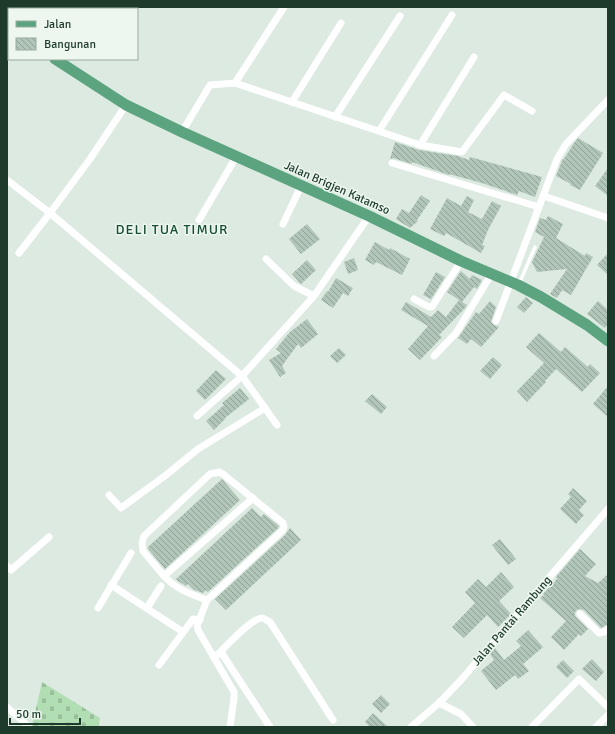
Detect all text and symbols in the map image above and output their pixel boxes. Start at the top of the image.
legend [8,8,138,60]
text: Jalan [44,17,71,32]
text: Bangunan [44,37,96,52]
street label: Jalan Brigjen Katamso [282,158,392,218]
district label: DELI TUA TIMUR [115,221,229,238]
street label: Jalan Pantai Rambung [469,573,555,669]
scale bar [10,700,80,726]
text: 50 m [16,707,41,722]

